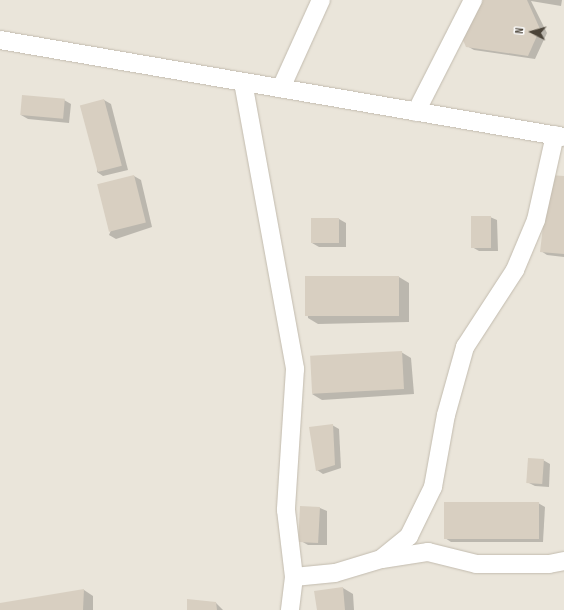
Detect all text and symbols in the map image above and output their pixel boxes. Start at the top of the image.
north arrow [512,12,552,52]
text: N [513,27,526,34]

